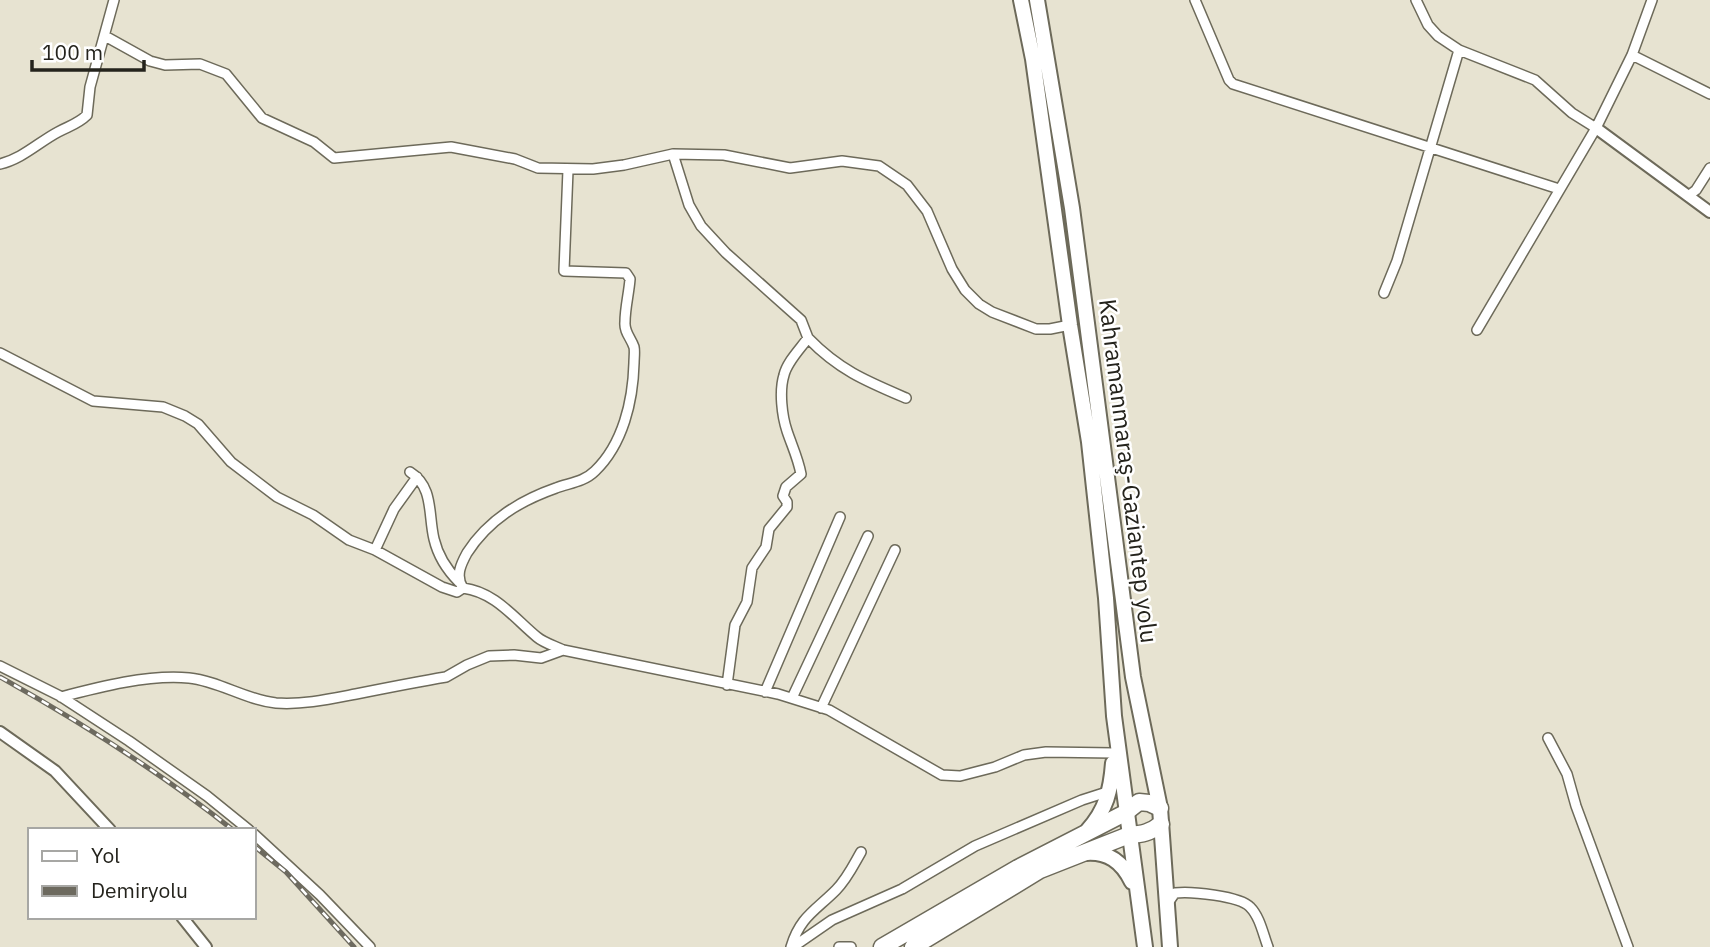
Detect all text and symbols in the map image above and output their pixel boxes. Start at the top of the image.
scale bar [32,28,144,72]
text: 100 m [42,38,103,66]
street label: Kahramanmaraş-Gaziantep yolu [1092,297,1166,645]
legend [28,828,256,919]
text: Yol [91,841,120,869]
text: Demiryolu [91,876,188,904]

